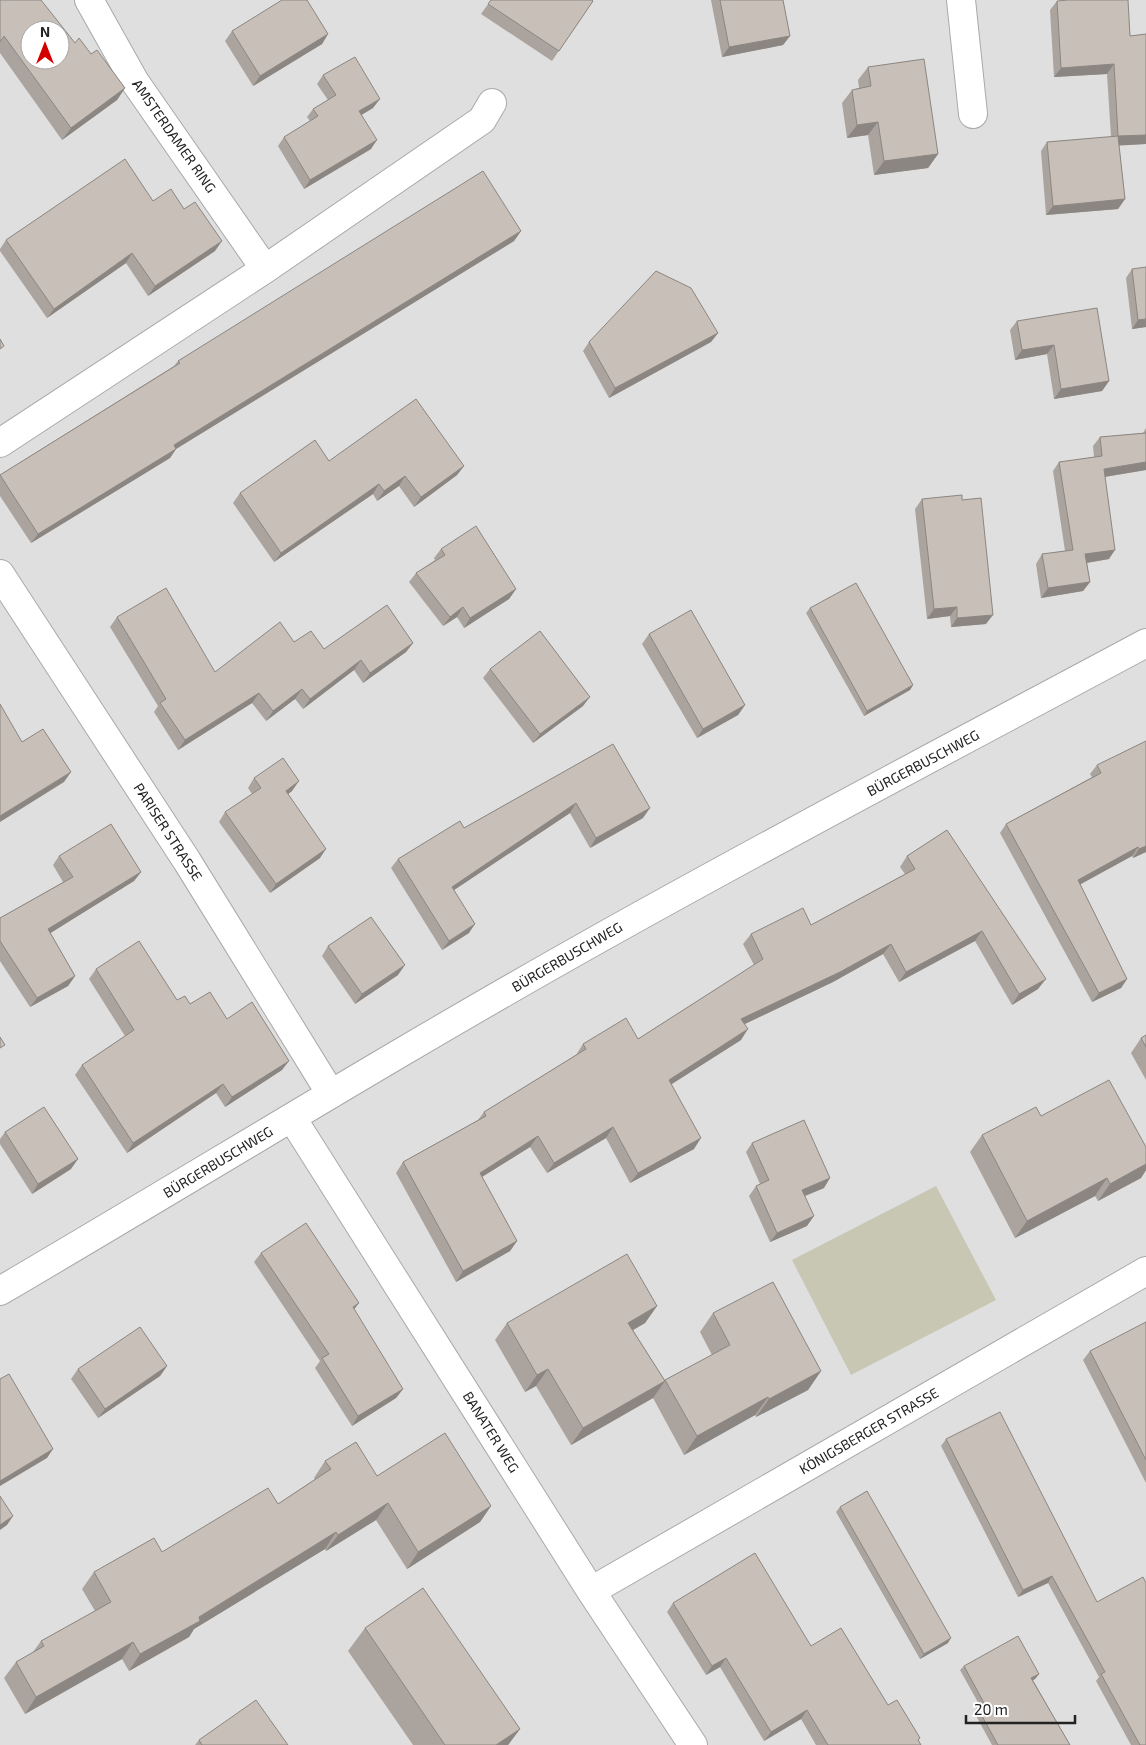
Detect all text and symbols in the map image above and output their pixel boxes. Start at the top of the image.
north arrow [20,20,70,70]
text: N [40,23,50,40]
street label: AMSTERDAMER RING [129,76,220,196]
street label: BÜRGERBUSCHWEG [864,726,982,799]
street label: PARISER STRASSE [130,780,206,884]
street label: BÜRGERBUSCHWEG [508,918,625,995]
street label: BÜRGERBUSCHWEG [160,1122,276,1201]
street label: KÖNIGSBERGER STRASSE [796,1384,942,1477]
street label: BANATER WEG [460,1388,523,1475]
scale bar [966,1692,1075,1724]
text: 20 m [974,1700,1008,1718]

